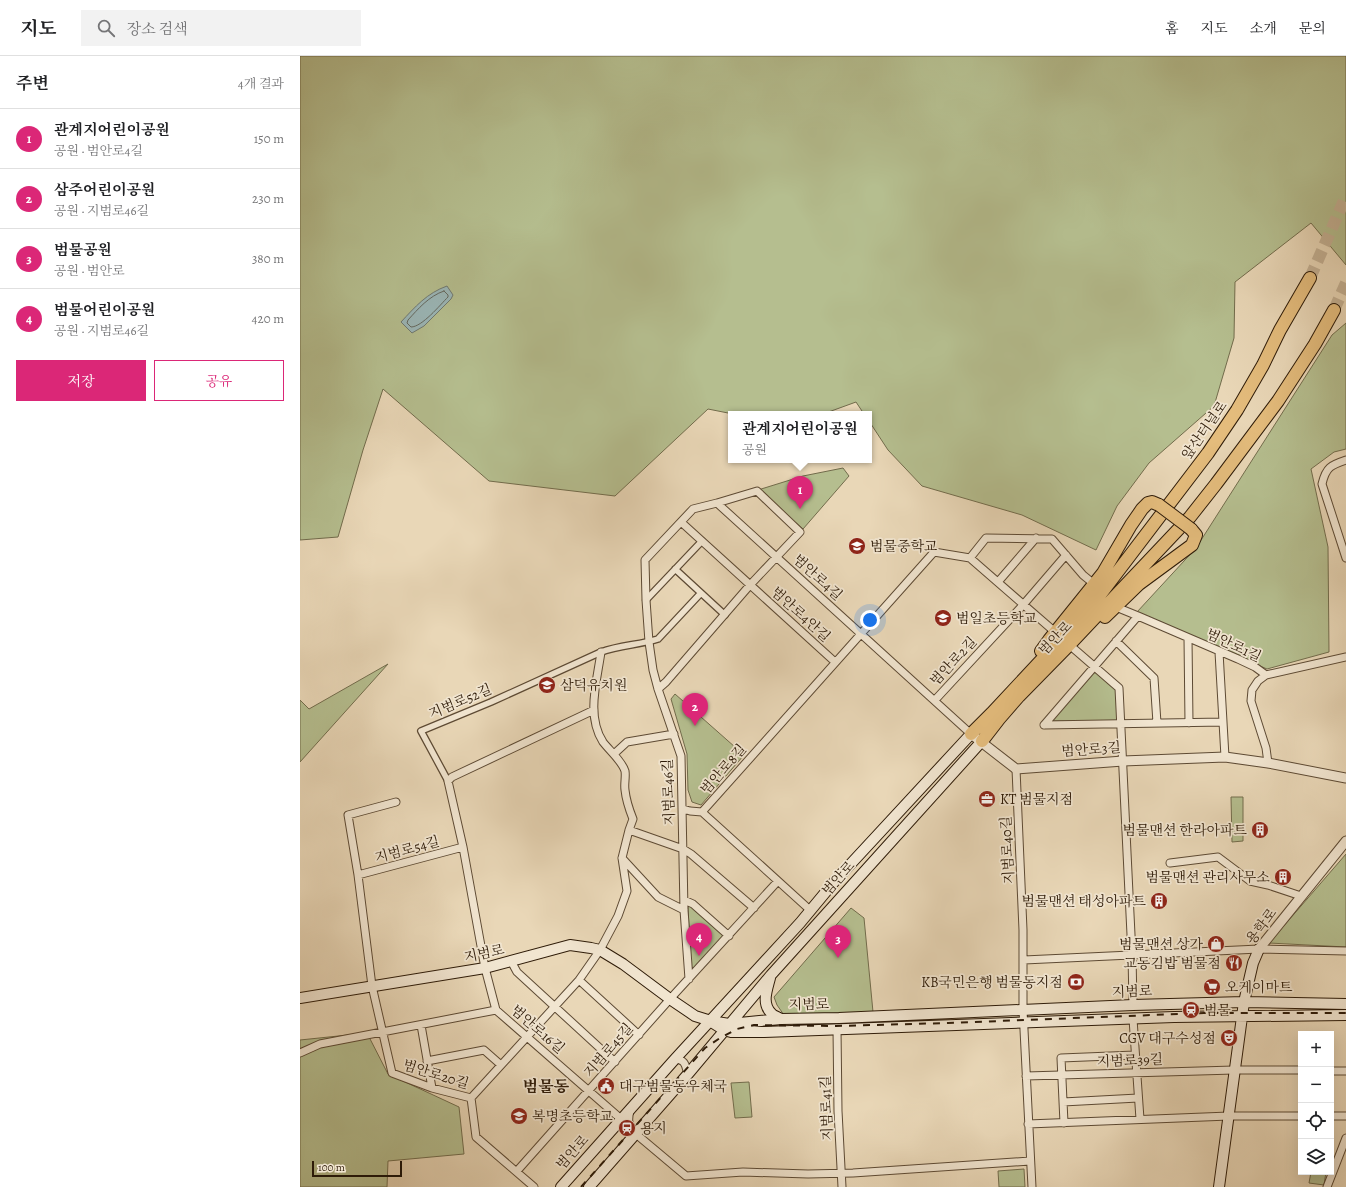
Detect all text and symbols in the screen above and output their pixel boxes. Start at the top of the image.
search box [81,10,361,46]
text: 지도 [20,16,57,42]
icon: search [95,17,117,39]
text: 장소 검색 [127,19,188,39]
text: 홈 [1165,19,1179,38]
text: 지도 [1201,19,1228,38]
text: 소개 [1250,19,1277,38]
text: 문의 [1299,19,1326,38]
text: 주변 [16,72,49,95]
text: 4개 결과 [238,75,284,92]
text: 관계지어린이공원 [54,120,170,140]
text: 1 [27,130,31,147]
text: 150 m [254,130,284,147]
text: 공원 · 범안로4길 [54,142,143,159]
text: 삼주어린이공원 [54,180,155,200]
text: 2 [26,190,32,207]
text: 230 m [252,190,284,207]
text: 공원 · 지범로46길 [54,202,149,219]
text: 범물공원 [54,240,112,260]
text: 3 [26,250,32,267]
text: 380 m [252,250,284,267]
text: 공원 · 범안로 [54,262,125,279]
text: 범물어린이공원 [54,300,155,320]
text: 4 [26,310,32,327]
text: 420 m [252,310,284,327]
text: 공원 · 지범로46길 [54,322,149,339]
button: 저장 [16,360,146,401]
button: 공유 [154,360,284,401]
street label: 앞산터널로 [1177,397,1232,463]
popup [728,411,872,463]
text: 관계지어린이공원 [742,419,858,439]
text: 공원 [742,441,767,458]
pin: 1 [787,476,813,509]
school or university icon: 범물중학교 [847,536,867,556]
place label: 범물중학교 [870,537,938,556]
street label: 범안로4길 [789,550,846,605]
street label: 범안로4안길 [767,583,835,646]
school or university icon: 범일초등학교 [933,608,953,628]
place label: 범일초등학교 [956,609,1038,628]
your location [860,610,880,630]
street label: 범안로 [1034,617,1077,660]
street label: 범안로1길 [1203,624,1264,667]
street label: 범안로2길 [926,633,981,690]
school or university icon: 삼덕유치원 [537,675,557,695]
place label: 삼덕유치원 [560,676,628,695]
street label: 지범로52길 [426,680,495,723]
pin: 2 [682,693,708,726]
street label: 범안로3길 [1060,738,1122,761]
street label: 범안로8길 [696,740,751,799]
street label: 지범로46길 [658,758,679,826]
office icon: KT 범물지점 [977,789,997,809]
place label: KT 범물지점 [1000,790,1073,809]
street label: 지범로40길 [996,816,1019,884]
building icon: 범물맨션 한라아파트 [1250,820,1270,840]
place label: 범물맨션 한라아파트 [1123,821,1247,840]
street label: 지범로54길 [373,832,442,867]
street label: 범안로 [818,857,859,900]
building icon: 범물맨션 관리사무소 [1273,867,1293,887]
place label: 범물맨션 관리사무소 [1146,868,1270,887]
building icon: 범물맨션 태성아파트 [1149,891,1169,911]
place label: 범물맨션 태성아파트 [1022,892,1146,911]
street label: 용학로 [1242,904,1281,948]
pin: 4 [686,923,712,956]
pin: 3 [825,925,851,958]
shop icon: 범물맨션 상가 [1206,934,1226,954]
place label: 범물맨션 상가 [1119,935,1203,954]
street label: 지범로 [462,940,506,967]
restaurant icon: 교동김밥 범물점 [1224,953,1244,973]
place label: 교동김밥 범물점 [1124,954,1221,973]
bank icon: KB국민은행 범물동지점 [1066,972,1086,992]
place label: KB국민은행 범물동지점 [921,973,1063,992]
supermarket icon: 오케이마트 [1202,977,1222,997]
place label: 오케이마트 [1225,978,1293,997]
street label: 지범로 [1111,981,1153,1002]
street label: 지범로 [789,995,830,1014]
station icon: 범물 [1181,1000,1201,1020]
street label: 범안로16길 [507,1001,569,1058]
place label: 범물 [1204,1001,1232,1020]
street label: 지범로45길 [579,1019,637,1082]
theatre icon: CGV 대구수성점 [1219,1028,1239,1048]
place label: CGV 대구수성점 [1119,1029,1216,1048]
map controls [1298,1031,1334,1175]
button: + [1298,1031,1334,1067]
street label: 지범로39길 [1097,1050,1163,1071]
street label: 범안로20길 [400,1055,471,1094]
button: − [1298,1067,1334,1103]
street label: 지범로41길 [816,1075,837,1141]
district label: 범물동 [523,1076,570,1098]
public building icon: 대구범물동우체국 [596,1076,616,1096]
place label: 대구범물동우체국 [619,1077,727,1096]
button: locate [1298,1103,1334,1139]
school or university icon: 복명초등학교 [509,1106,529,1126]
place label: 복명초등학교 [532,1107,614,1126]
station icon: 용지 [617,1118,637,1138]
place label: 용지 [640,1119,667,1138]
street label: 범안로 [552,1131,593,1174]
button: layers [1298,1139,1334,1175]
scale bar [312,1159,402,1178]
text: 100 m [318,1160,345,1175]

